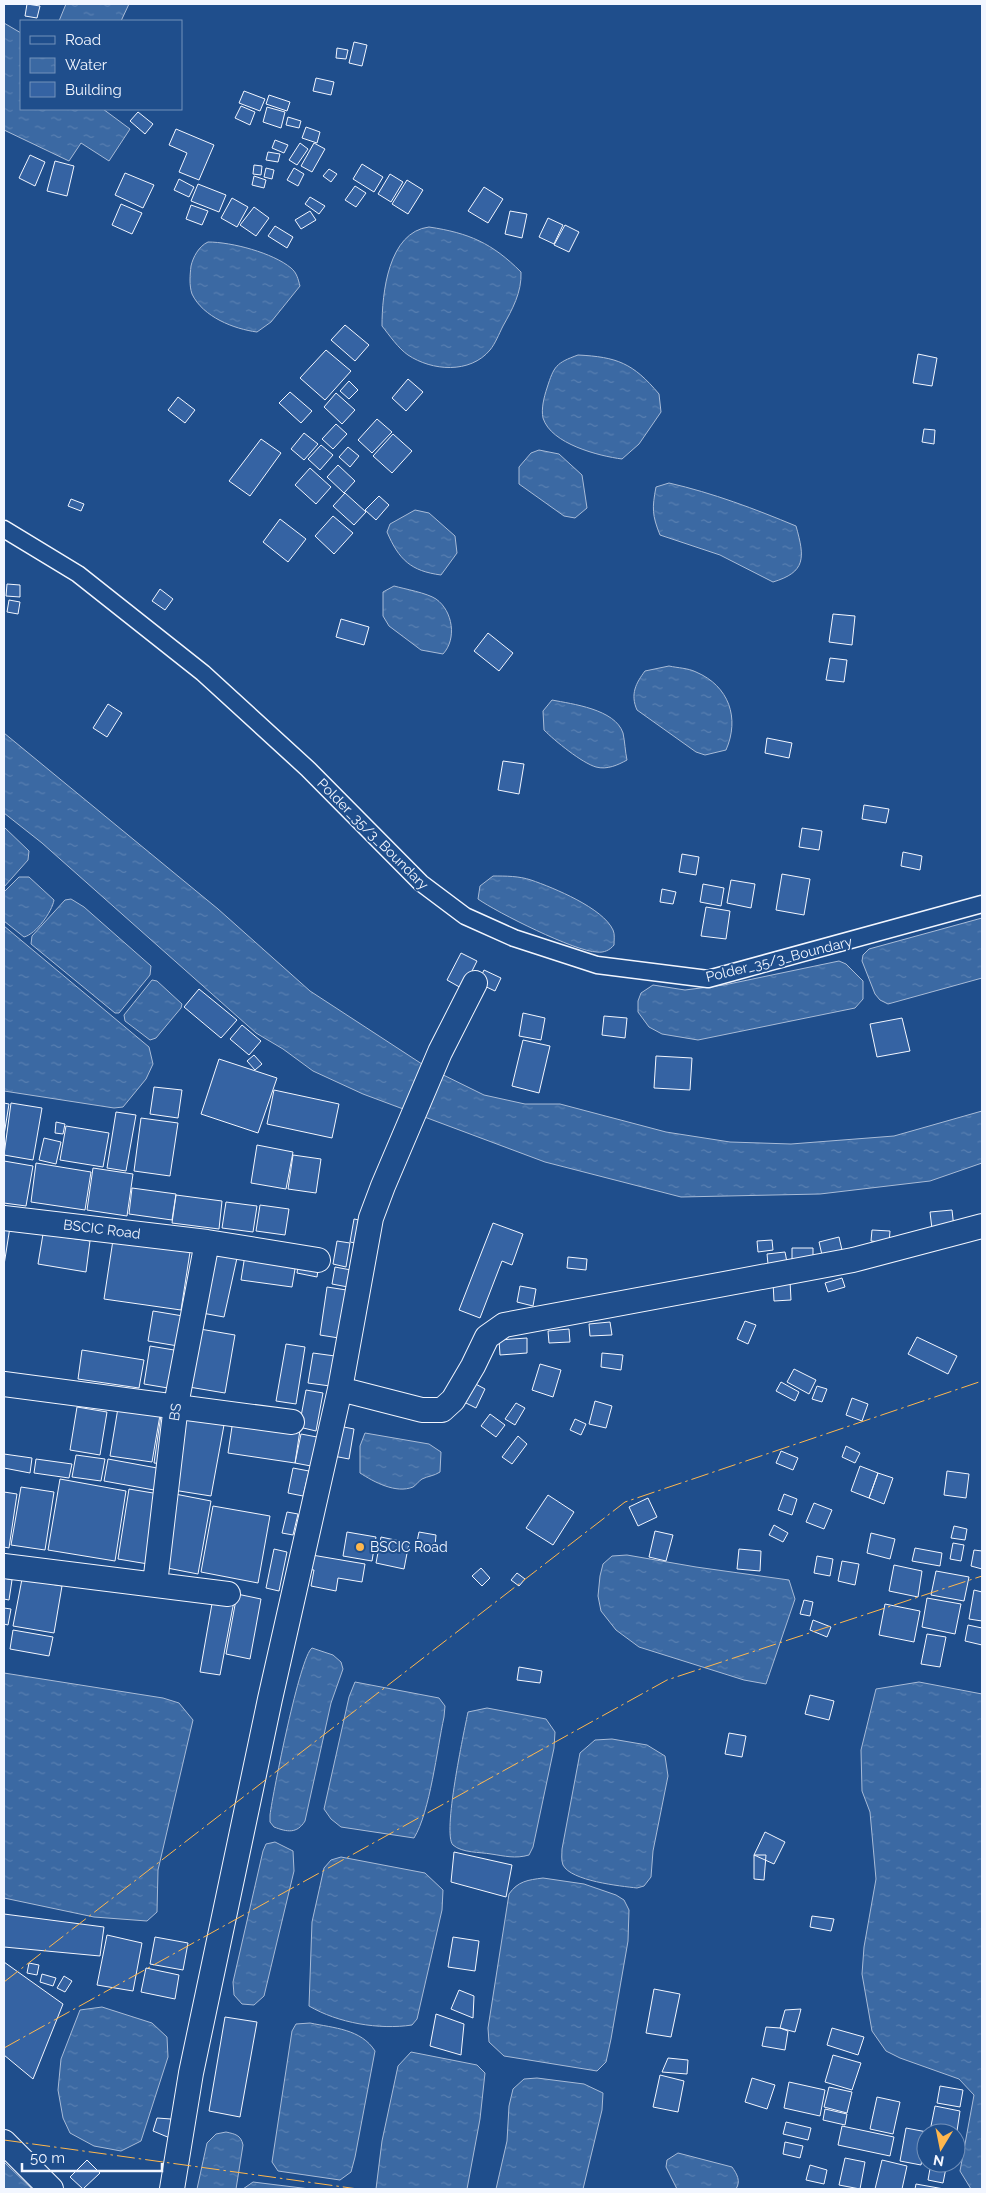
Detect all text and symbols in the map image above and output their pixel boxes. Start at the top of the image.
legend [20,20,182,110]
text: Road [65,31,101,49]
text: Water [65,56,108,74]
text: Building [65,81,122,99]
street label: Polder_35/3_Boundary [314,775,432,893]
street label: Polder_35/3_Boundary [704,933,854,985]
street label: BSCIC Road [62,1216,142,1242]
street label: BS [166,1402,184,1422]
place label: BSCIC Road [370,1539,448,1555]
marker: BSCIC Road [354,1541,366,1553]
north arrow [916,2123,966,2173]
scale bar [22,2140,162,2172]
text: 50 m [30,2149,65,2167]
text: N [932,2152,945,2170]

